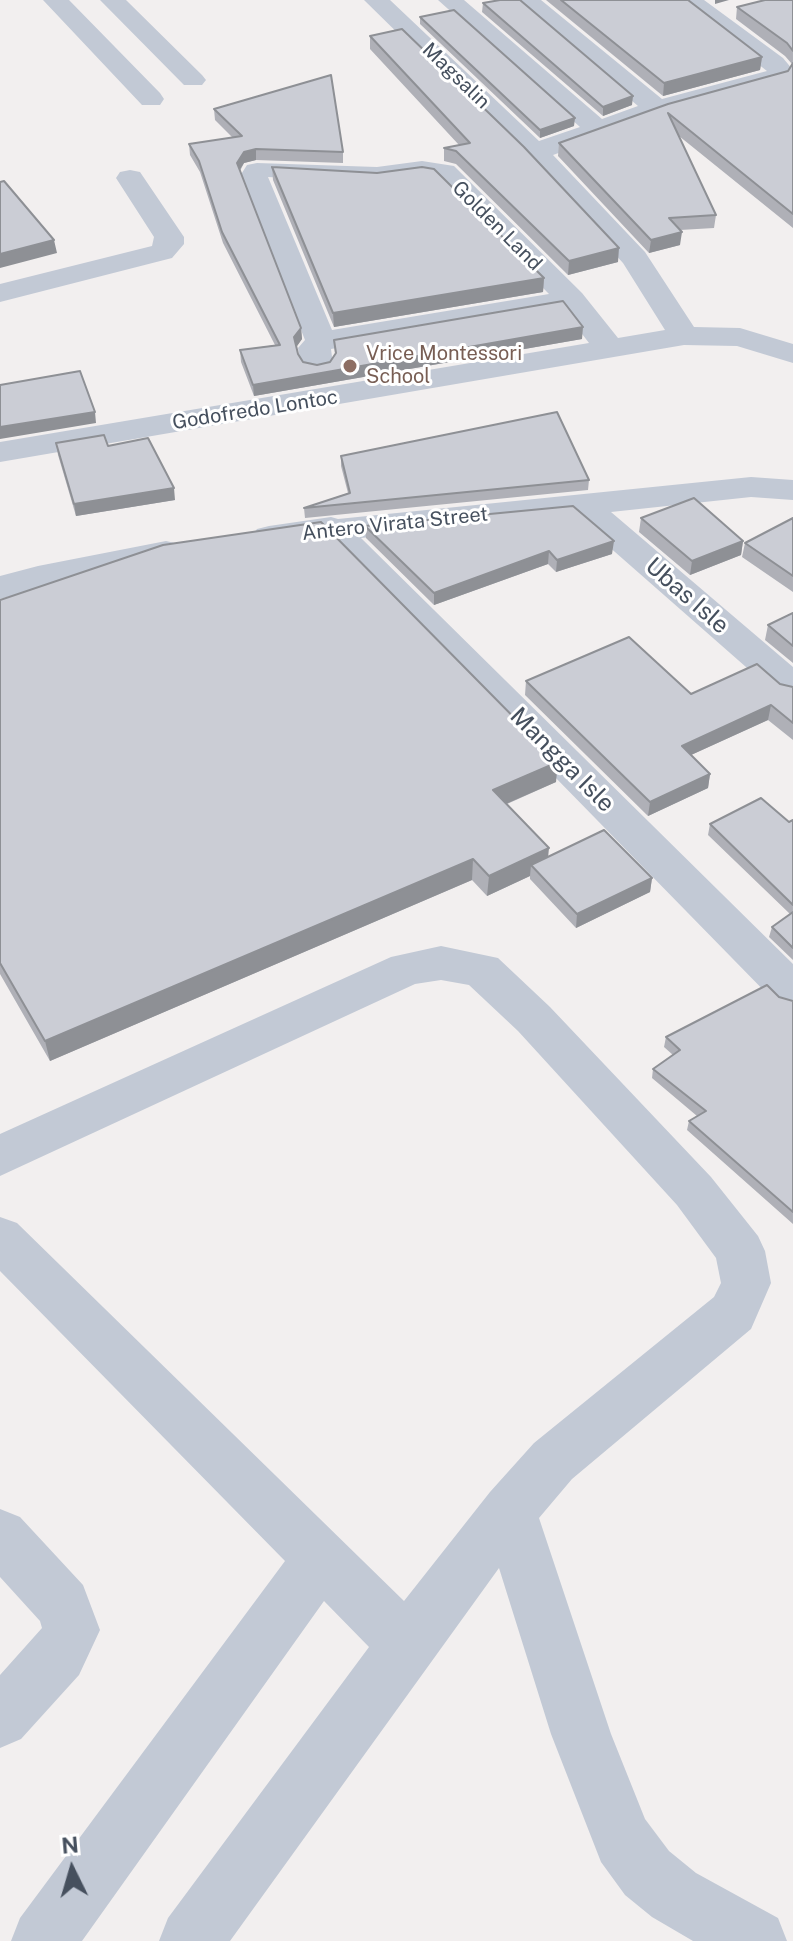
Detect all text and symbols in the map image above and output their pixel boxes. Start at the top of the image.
street label: Magsalin [417,38,495,114]
street label: Golden Land [447,176,547,276]
place label: Vrice Montessori School [366,342,522,389]
marker: Vrice Montessori School [341,357,359,375]
street label: Godofredo Lontoc [171,385,339,435]
street label: Antero Virata Street [301,502,489,546]
street label: Ubas Isle [639,552,735,640]
street label: Mangga Isle [504,702,620,818]
north arrow [32,1829,112,1909]
text: N [60,1831,80,1859]

